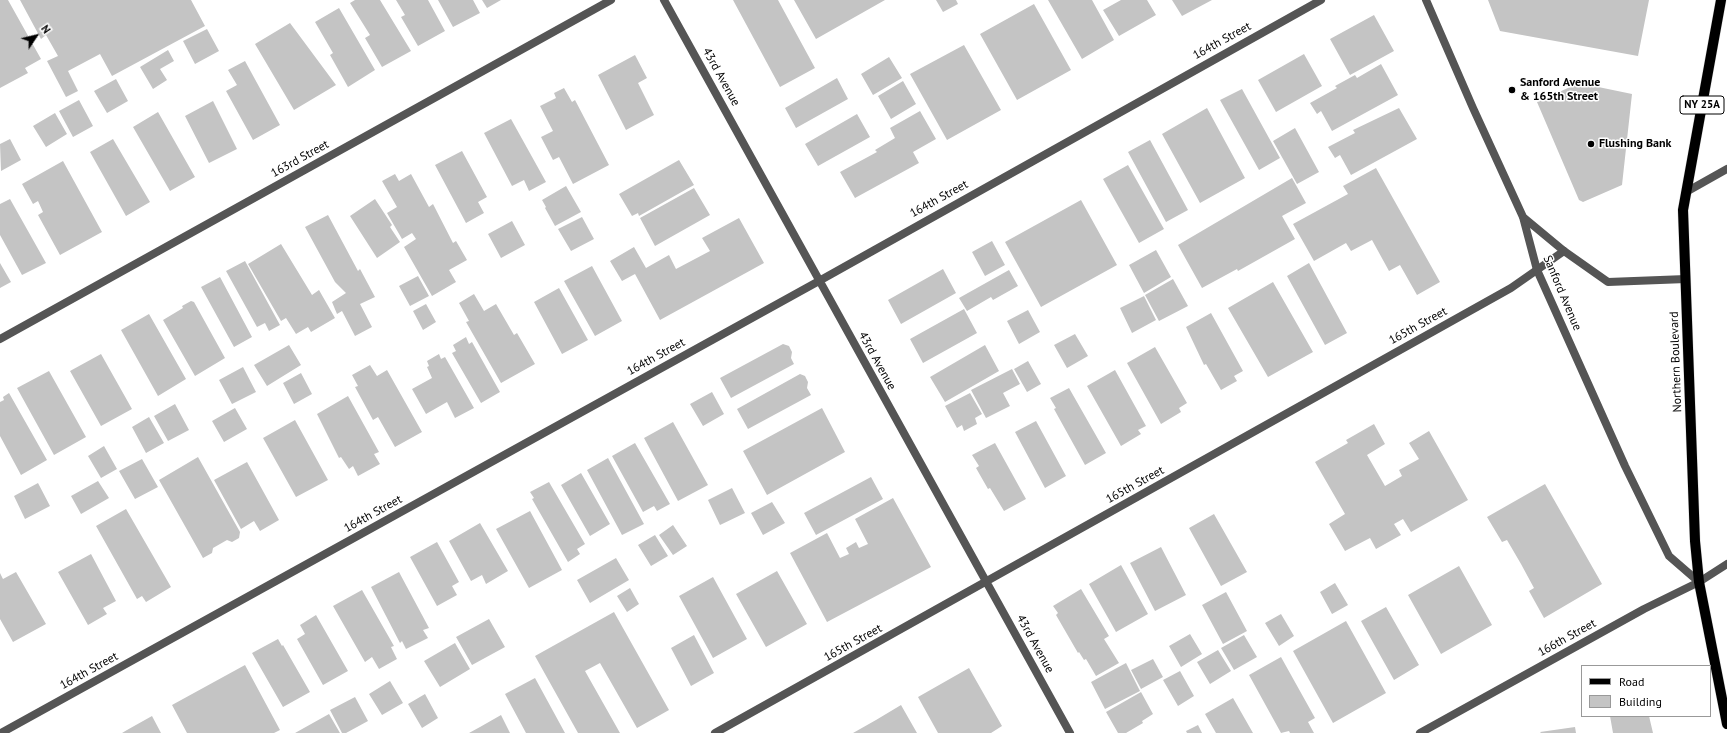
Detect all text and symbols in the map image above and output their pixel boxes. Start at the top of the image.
north arrow [16,16,56,56]
street label: 164th Street [1190,19,1254,63]
text: N [38,22,54,36]
street label: 43rd Avenue [699,45,743,109]
place label: Sanford Avenue & 165th Street [1520,76,1600,104]
marker: Sanford Avenue & 165th Street [1507,85,1517,95]
road number: NY 25A [1680,96,1724,114]
street label: 163rd Street [269,137,331,181]
place label: Flushing Bank [1599,137,1671,151]
marker: Flushing Bank [1586,139,1596,149]
street label: 164th Street [907,177,971,221]
street label: Sanford Avenue [1540,253,1584,333]
street label: 165th Street [1386,304,1450,348]
street label: Northern Boulevard [1667,311,1685,413]
street label: 43rd Avenue [855,329,899,393]
street label: 164th Street [624,335,688,379]
street label: 165th Street [1103,463,1167,507]
street label: 164th Street [341,492,405,536]
street label: 43rd Avenue [1013,612,1057,676]
street label: 166th Street [1535,616,1599,660]
street label: 165th Street [821,621,885,665]
street label: 164th Street [57,649,121,693]
legend [1581,665,1711,717]
text: Road [1619,674,1644,689]
text: Building [1619,694,1662,709]

